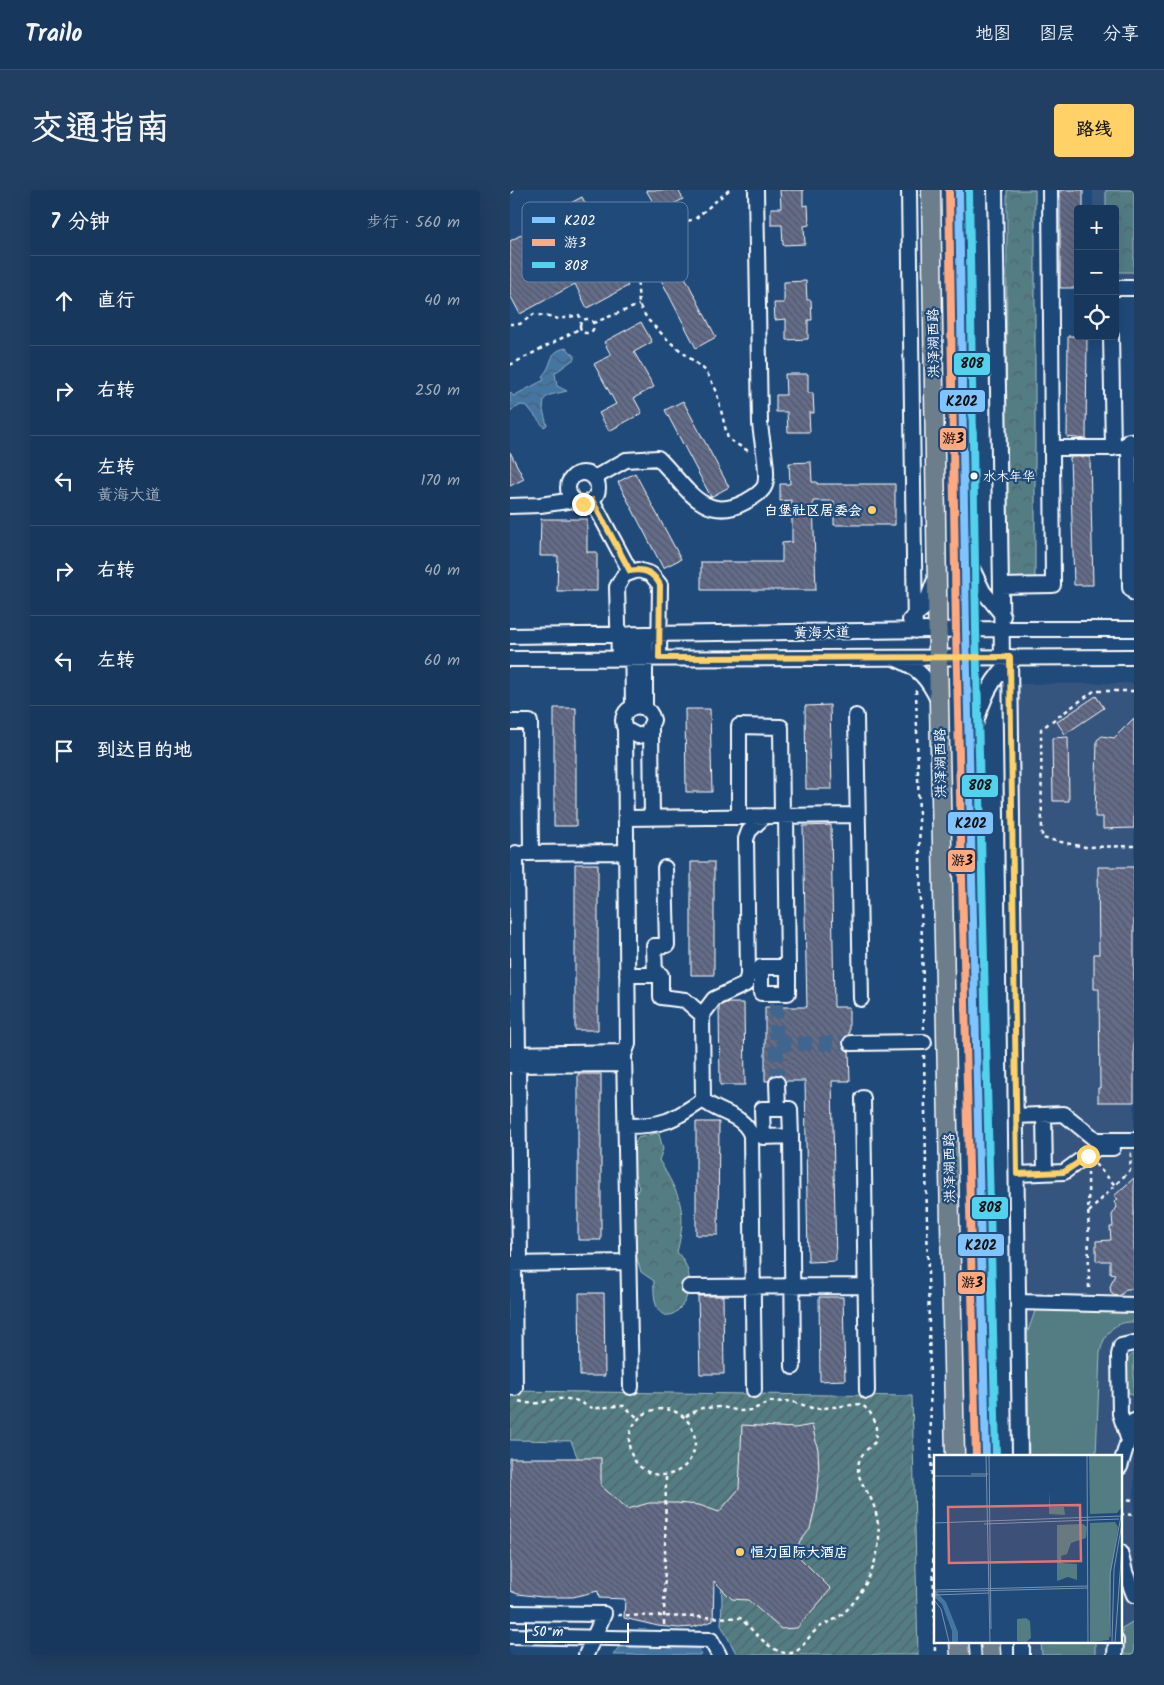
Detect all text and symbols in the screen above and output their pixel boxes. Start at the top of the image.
text: Trailo [25,15,83,54]
text: 地图 [975,20,1011,49]
text: 图层 [1039,20,1075,49]
text: 分享 [1103,20,1139,49]
text: 交通指南 [30,102,170,158]
button: 路线 [1054,104,1134,157]
legend [522,202,688,282]
map controls [1074,205,1119,340]
button: + [1074,205,1119,250]
text: 7 分钟 [50,206,110,239]
text: 步行 · 560 m [367,210,460,235]
text: K202 [564,210,596,232]
text: 游3 [564,232,586,254]
button: − [1074,250,1119,295]
text: 808 [564,255,588,277]
text: 直行 [97,286,135,316]
icon: ahead [50,287,78,315]
text: 40 m [424,288,460,313]
button: locate [1074,295,1119,340]
street label: 洪泽湖西路 [922,308,946,378]
line badge: 808 [953,352,991,376]
text: 808 [960,353,985,375]
text: 右转 [97,376,135,406]
icon: right [50,377,78,405]
text: 250 m [415,378,460,403]
line badge: K202 [939,389,986,413]
text: K202 [946,391,978,413]
line badge: 游3 [939,427,967,451]
text: 游3 [942,428,964,450]
text: 左转 [97,453,135,483]
icon: left [50,467,78,495]
place label: 水木年华 [983,467,1035,488]
text: 170 m [420,468,460,493]
marker: 水木年华 [969,471,979,481]
text: 黄海大道 [97,483,161,508]
route end [572,493,595,516]
place label: 白堡社区居委会 [764,500,862,522]
marker: 白堡社区居委会 [866,504,878,516]
text: 右转 [97,556,135,586]
icon: right [50,557,78,585]
text: 40 m [424,558,460,583]
street label: 黄海大道 [794,622,850,644]
text: 左转 [97,646,135,676]
icon: left [50,647,78,675]
text: 60 m [424,648,460,673]
street label: 洪泽湖西路 [929,728,953,798]
text: 到达目的地 [97,736,192,766]
icon: arrive [50,737,78,765]
line badge: 808 [961,774,999,798]
text: 808 [968,775,993,797]
line badge: K202 [947,811,994,835]
text: K202 [955,813,987,835]
line badge: 游3 [947,849,976,873]
text: 游3 [951,850,973,872]
street label: 洪泽湖西路 [938,1133,962,1203]
route start [1077,1145,1100,1168]
line badge: 808 [971,1196,1009,1220]
text: 808 [978,1197,1003,1219]
line badge: K202 [957,1233,1005,1257]
text: K202 [965,1235,997,1257]
line badge: 游3 [957,1271,986,1295]
text: 游3 [961,1272,983,1294]
inset map [934,1455,1122,1642]
place label: 恒力国际大酒店 [750,1542,848,1564]
marker: 恒力国际大酒店 [734,1546,746,1558]
scale bar [525,1620,629,1643]
text: 50 m [532,1621,563,1643]

